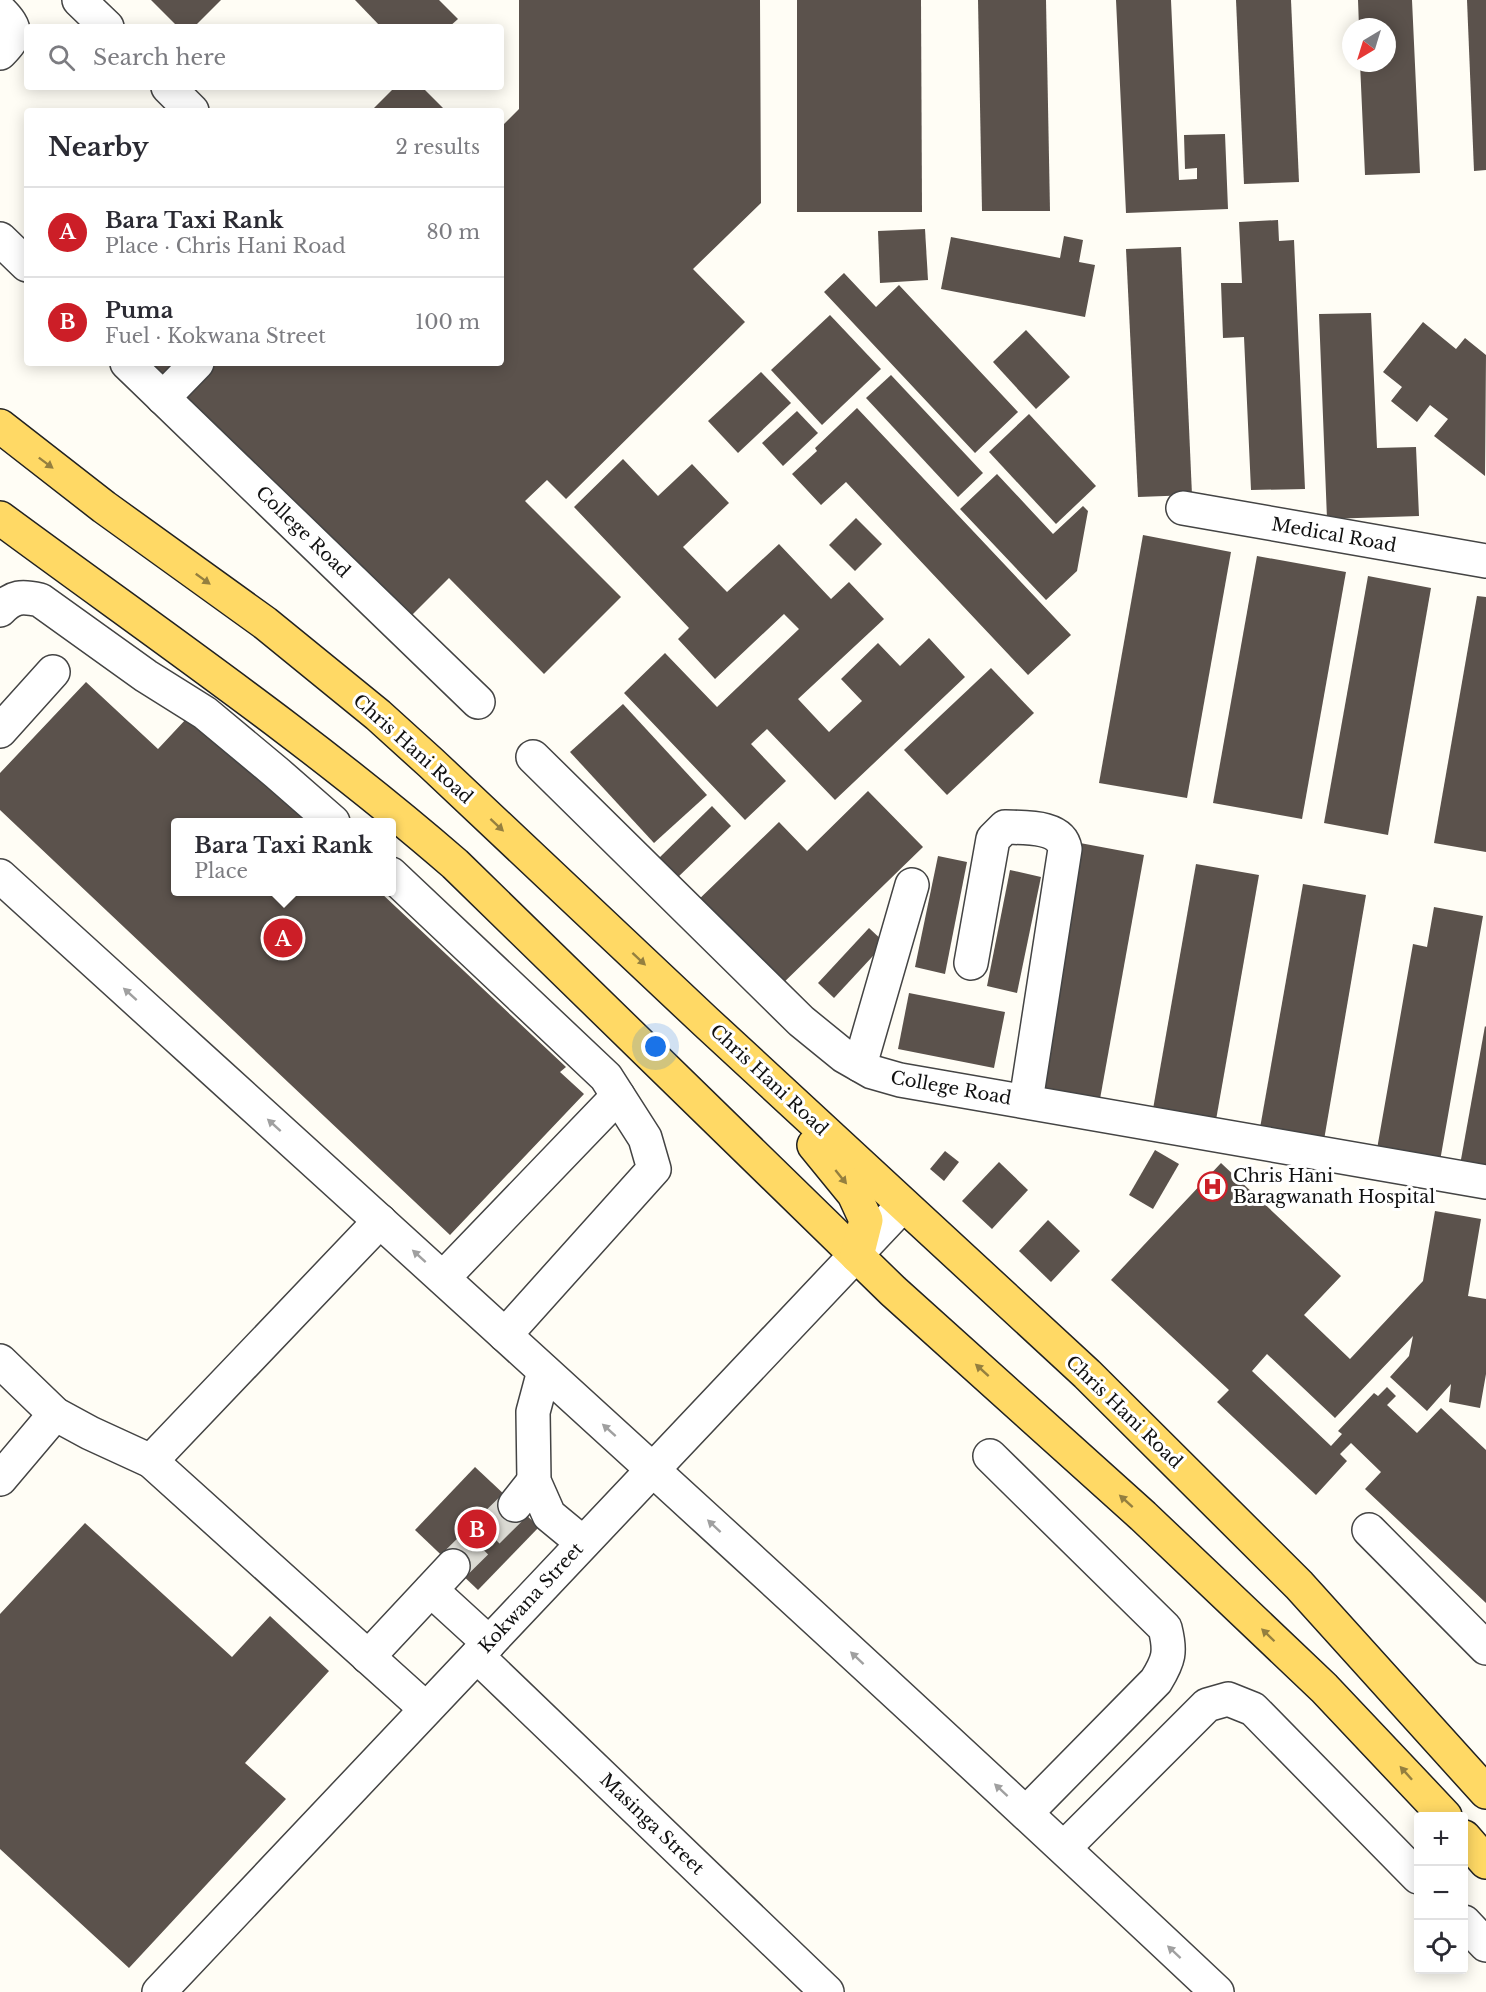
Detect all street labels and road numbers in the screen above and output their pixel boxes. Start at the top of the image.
street label: College Road [251,482,355,582]
street label: Medical Road [1270,513,1398,557]
street label: Chris Hani Road [349,690,477,808]
street label: Chris Hani Road [706,1020,832,1140]
street label: College Road [889,1067,1013,1109]
street label: Chris Hani Road [1061,1351,1187,1473]
street label: Kokwana Street [474,1538,588,1658]
street label: Masinga Street [595,1769,709,1879]

